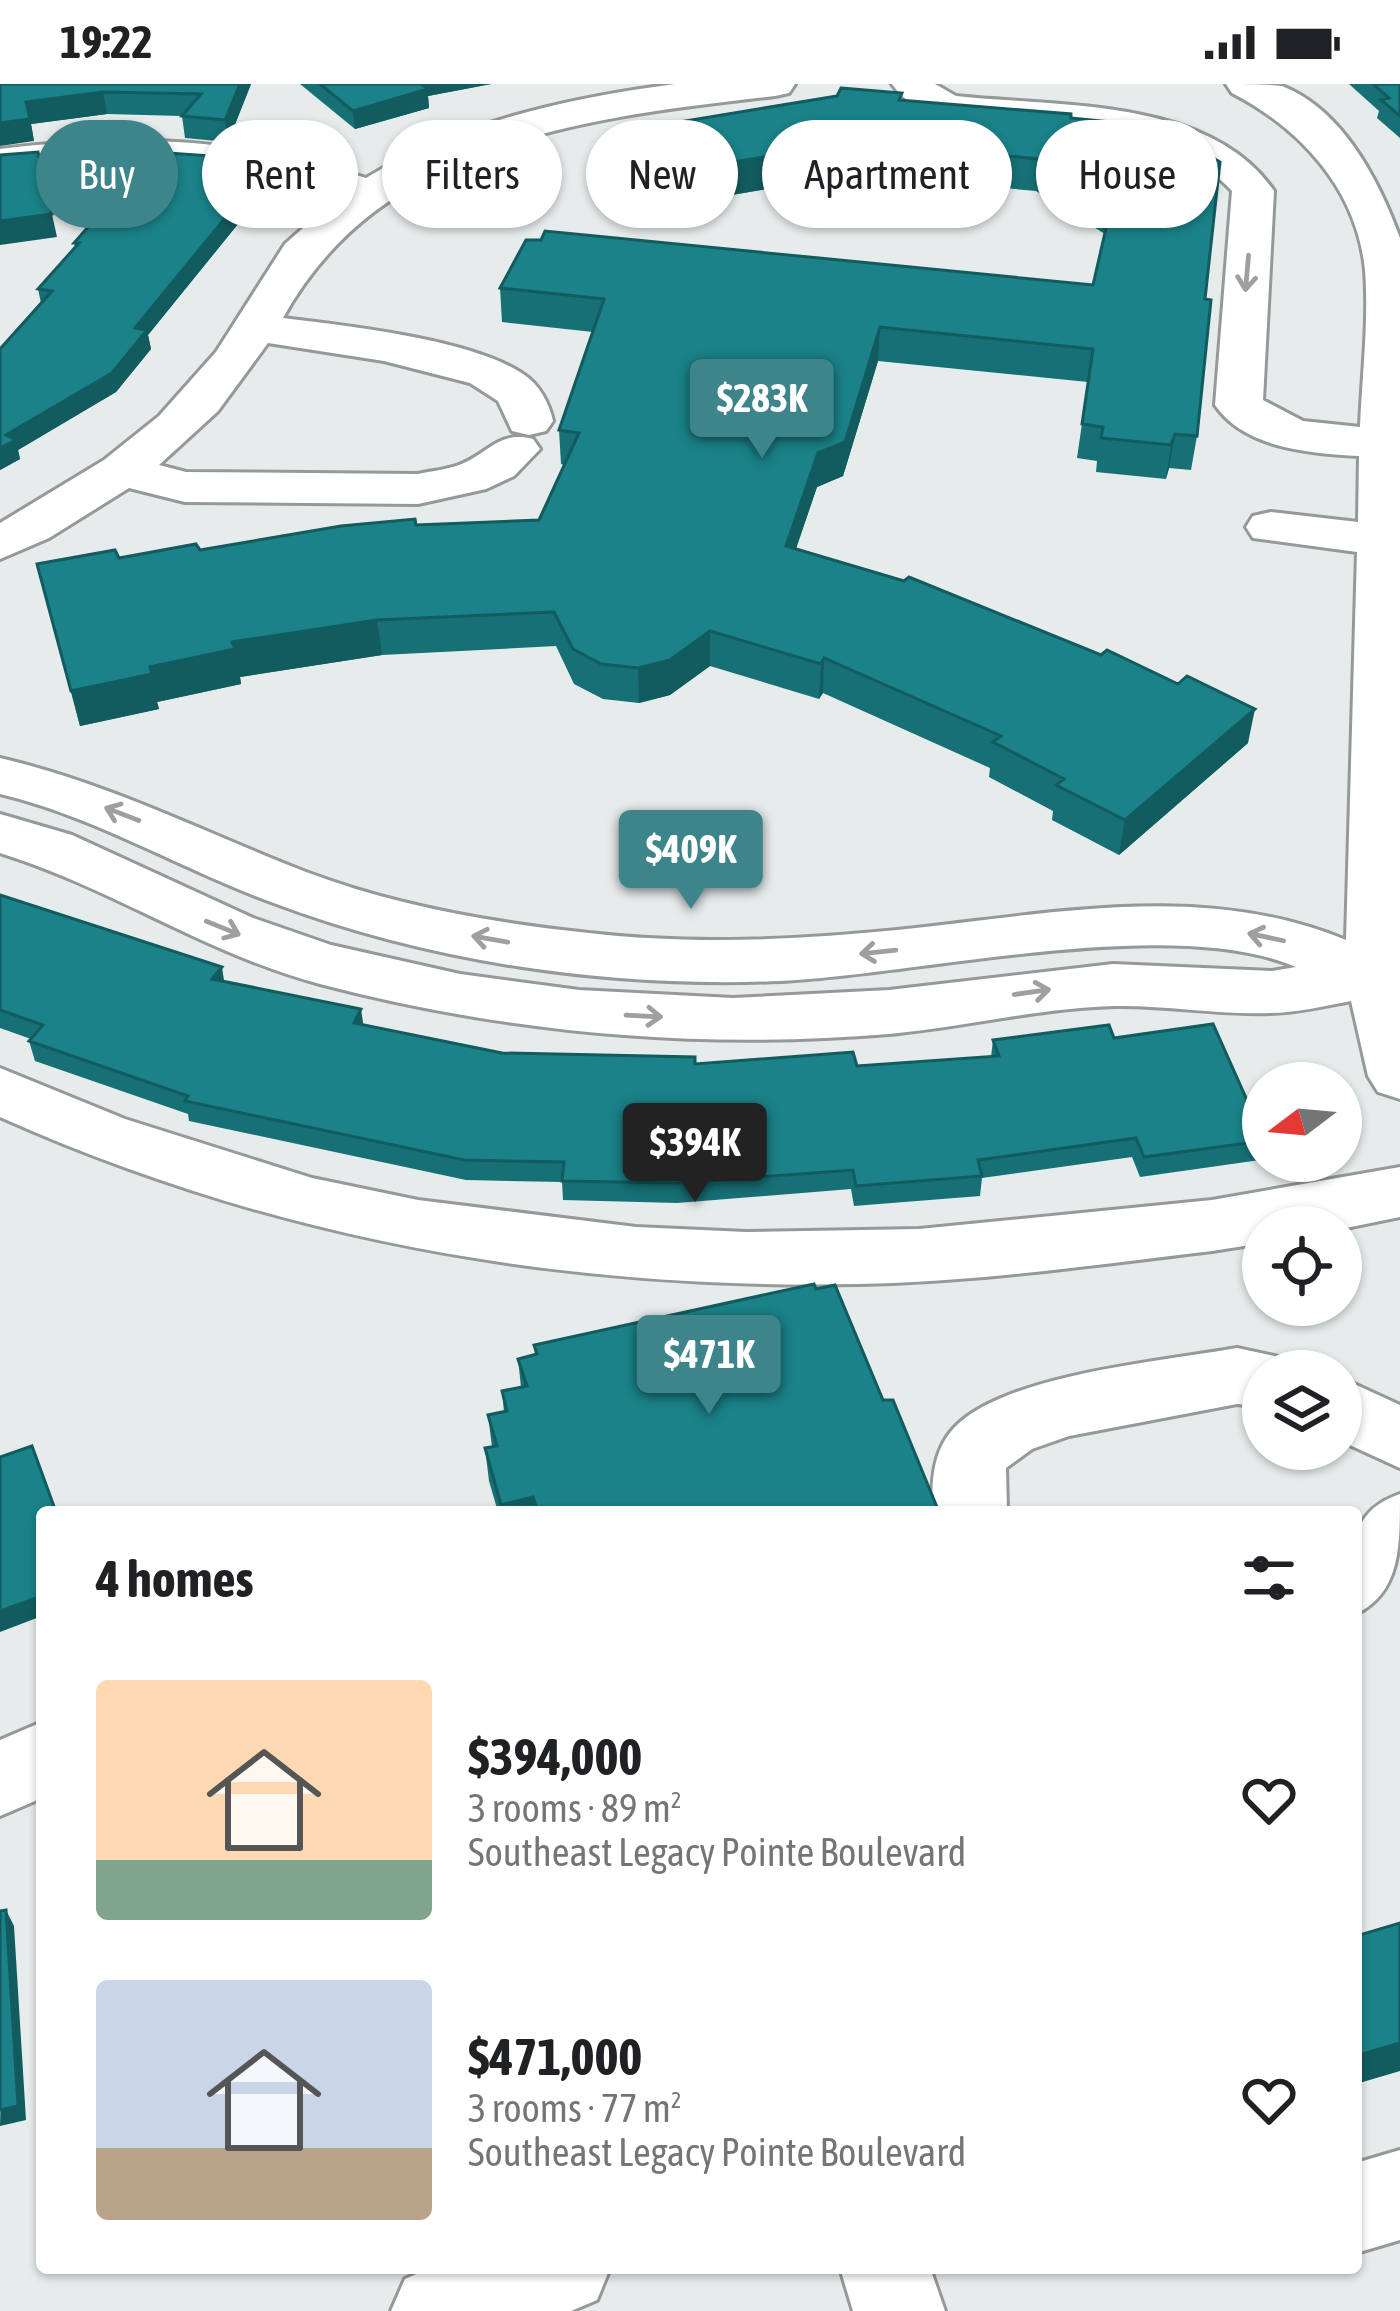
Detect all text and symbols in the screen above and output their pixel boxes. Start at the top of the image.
text: 19:22 [60,16,153,68]
chip: Buy [36,120,178,228]
chip: Rent [202,120,358,228]
chip: Filters [382,120,562,228]
chip: New [586,120,738,228]
chip: Apartment [762,120,1012,228]
chip: House [1036,120,1218,228]
one-way arrow [1236,253,1259,292]
pin: $283K [678,359,846,461]
text: $283K [717,376,807,420]
one-way arrow [104,802,141,824]
pin: $409K [607,810,775,912]
text: $409K [646,827,736,871]
one-way arrow [204,919,241,940]
one-way arrow [1247,924,1285,947]
one-way arrow [471,927,510,949]
one-way arrow [859,941,898,964]
one-way arrow [1012,980,1051,1003]
one-way arrow [624,1005,663,1028]
north arrow [1242,1062,1362,1182]
map controls [1242,1062,1362,1470]
pin: $394K [611,1103,779,1205]
text: $394K [650,1120,740,1164]
button: locate [1242,1206,1362,1326]
pin: $471K [625,1315,793,1417]
text: $471K [664,1332,754,1376]
button: layers [1242,1350,1362,1470]
icon: filters [1236,1545,1302,1611]
text: 4 homes [96,1549,254,1608]
text: $394,000 [468,1727,642,1786]
icon: home [192,1728,336,1872]
icon: heart [1236,1767,1302,1833]
text: 3 rooms · 89 m² [468,1786,682,1830]
text: Southeast Legacy Pointe Boulevard [468,1830,966,1874]
text: $471,000 [468,2027,642,2086]
icon: home [192,2028,336,2172]
icon: heart [1236,2067,1302,2133]
text: 3 rooms · 77 m² [468,2086,682,2130]
text: Southeast Legacy Pointe Boulevard [468,2130,966,2174]

